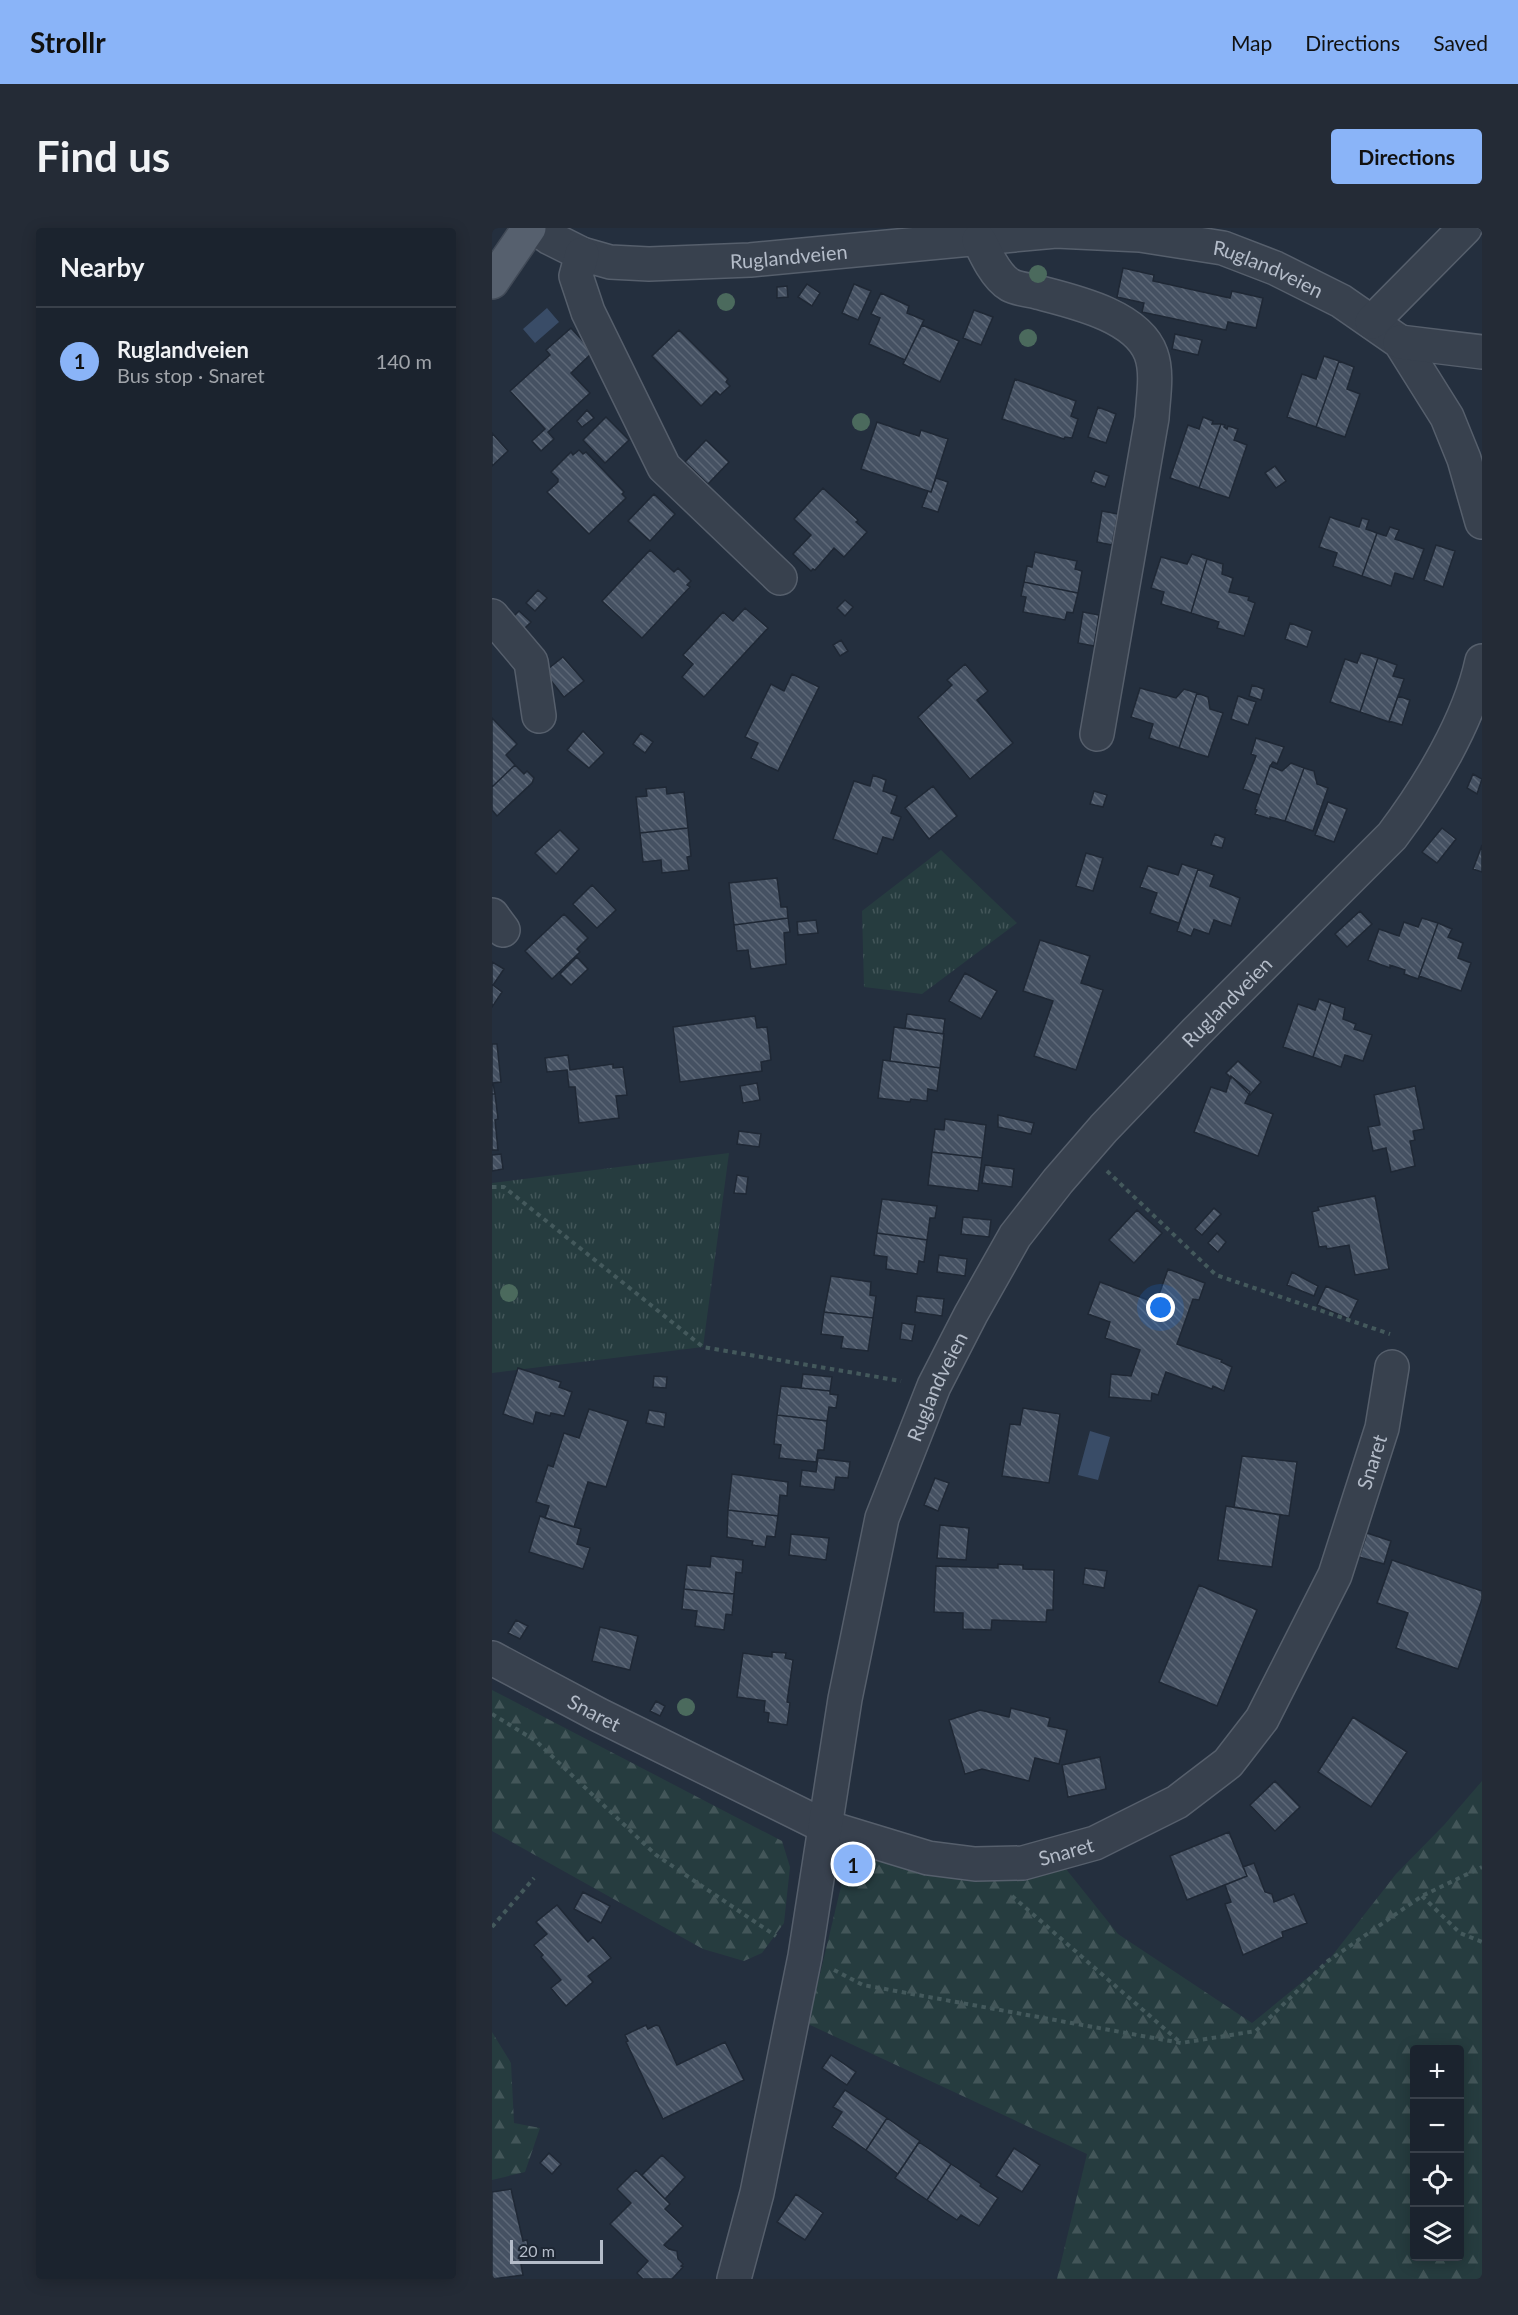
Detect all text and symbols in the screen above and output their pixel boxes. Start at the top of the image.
text: Strollr [30,25,106,59]
text: Map [1231,30,1272,55]
text: Directions [1305,30,1400,55]
text: Saved [1433,30,1488,55]
button: Directions [1331,129,1482,184]
text: Find us [36,131,170,181]
street label: Ruglandveien [1212,235,1327,302]
street label: Ruglandveien [729,239,848,273]
text: Nearby [60,251,145,283]
text: Ruglandveien [117,336,249,363]
text: 1 [74,349,85,373]
text: 140 m [376,349,432,373]
text: Bus stop · Snaret [117,363,265,387]
street label: Ruglandveien [1176,951,1277,1052]
your location [1146,1293,1175,1322]
street label: Ruglandveien [901,1328,972,1445]
street label: Snaret [1351,1431,1391,1492]
street label: Snaret [564,1689,625,1736]
street label: Snaret [1036,1832,1096,1870]
pin: 1 [834,1842,872,1886]
map controls [1410,2045,1464,2261]
button: + [1410,2045,1464,2099]
button: − [1410,2099,1464,2153]
button: locate [1410,2153,1464,2207]
button: layers [1410,2207,1464,2261]
scale bar [510,2237,603,2264]
text: 20 m [519,2241,555,2260]

